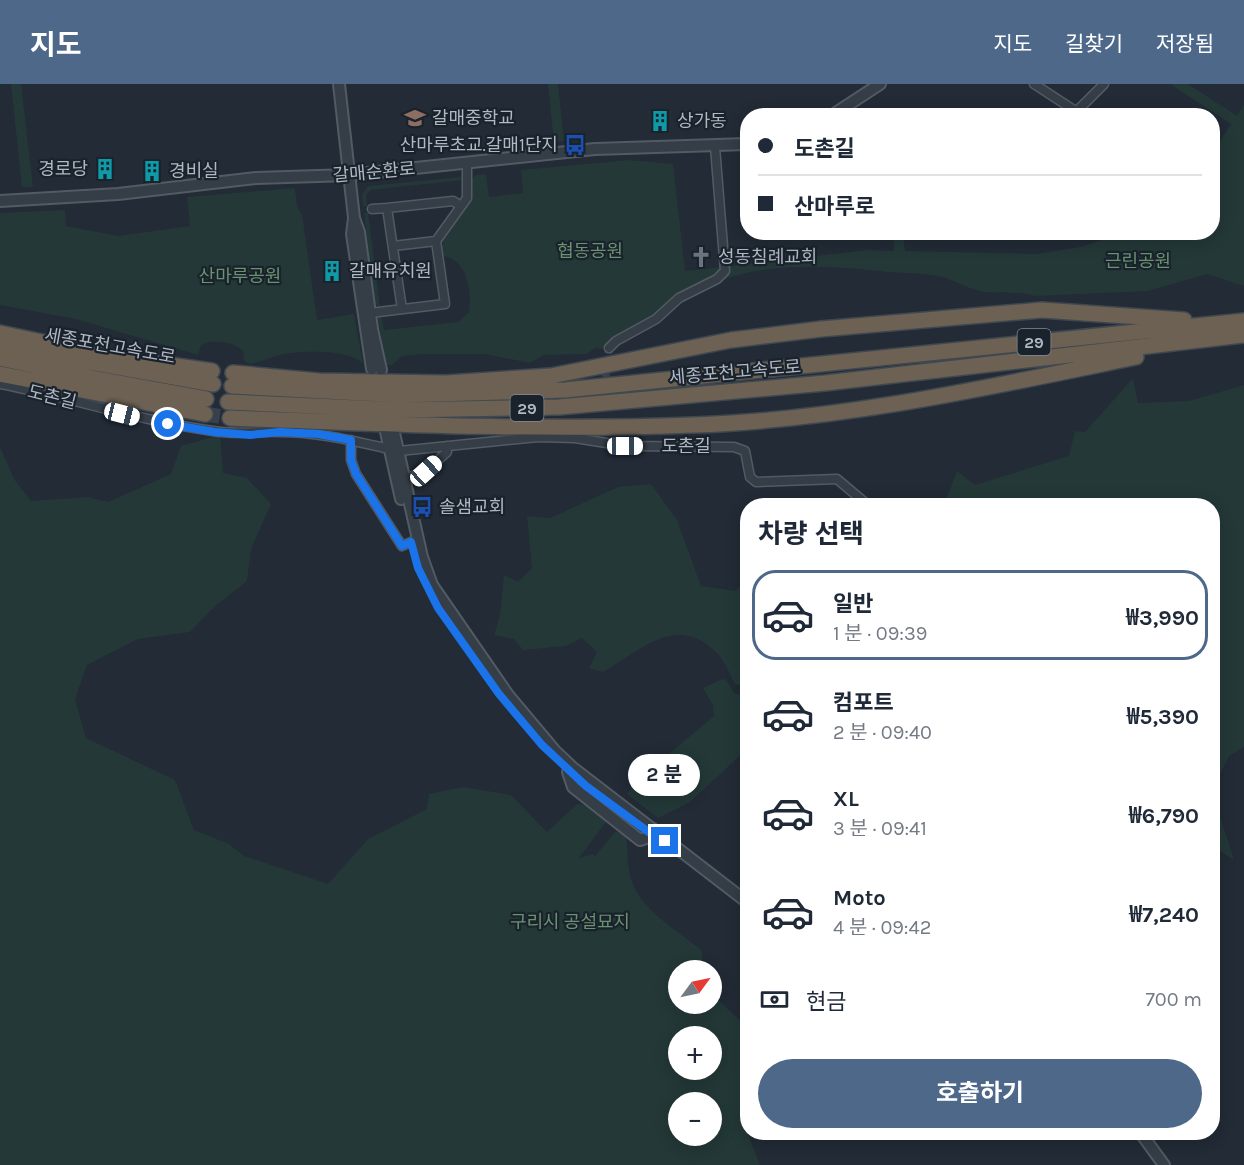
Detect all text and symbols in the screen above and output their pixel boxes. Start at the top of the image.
text: 지도 [30,28,82,61]
text: 지도 [993,32,1032,56]
text: 길찾기 [1065,32,1123,56]
text: 저장됨 [1156,32,1214,56]
school or university icon: 갈매중학교 [403,106,427,130]
place label: 갈매중학교 [432,107,515,129]
building icon: 상가동 [648,109,672,133]
place label: 상가동 [677,110,727,132]
bus stop icon: 산마루초교.갈매1단지 [563,133,587,157]
place label: 산마루초교.갈매1단지 [400,134,558,156]
text: 도촌길 [794,136,855,162]
building icon: 경로당 [93,157,117,181]
street label: 갈매순환로 [332,157,416,187]
place label: 경로당 [38,158,88,180]
building icon: 경비실 [140,159,164,183]
place label: 경비실 [169,160,219,182]
text: 산마루로 [794,194,875,220]
park label: 협동공원 [557,240,623,262]
church icon: 성동침례교회 [689,245,713,269]
place label: 성동침례교회 [718,246,817,268]
park label: 근린공원 [1105,250,1171,272]
building icon: 갈매유치원 [320,259,344,283]
place label: 갈매유치원 [349,260,432,282]
park label: 산마루공원 [199,265,281,287]
street label: 세종포천고속도로 [43,324,177,368]
road number: 29 [1018,329,1050,355]
street label: 세종포천고속도로 [668,355,802,389]
street label: 도촌길 [25,380,79,414]
road number: 29 [510,395,544,421]
car [102,401,142,427]
route start [154,410,181,437]
street label: 도촌길 [661,435,711,457]
car [607,437,643,455]
car [407,452,445,490]
bus stop icon: 솔샘교회 [410,495,434,519]
place label: 솔샘교회 [439,496,505,518]
text: 차량 선택 [758,518,864,550]
icon: car [761,588,815,642]
text: 일반 [833,591,873,617]
text: ₩3,990 [1126,605,1199,631]
text: 1 분 · 09:39 [833,622,927,645]
icon: car [761,687,815,741]
text: 컴포트 [833,690,894,716]
text: ₩5,390 [1127,704,1199,730]
text: 2 분 · 09:40 [833,721,932,744]
callout: 2 분 [629,754,701,796]
text: 2 분 [646,763,682,786]
icon: car [761,786,815,840]
text: XL [833,786,859,812]
text: ₩6,790 [1129,803,1199,829]
text: 3 분 · 09:41 [833,817,927,840]
route end [651,827,678,854]
icon: car [761,885,815,939]
text: Moto [833,885,886,911]
text: ₩7,240 [1129,902,1199,928]
park label: 구리시 공설묘지 [510,911,630,933]
text: 4 분 · 09:42 [833,916,931,939]
north arrow [668,960,722,1014]
map controls [668,960,722,1146]
icon: cash [758,983,791,1016]
text: 700 m [1145,988,1202,1011]
text: 현금 [806,989,846,1015]
button: + [668,1026,722,1080]
button: 호출하기 [758,1059,1202,1128]
button: − [668,1092,722,1146]

